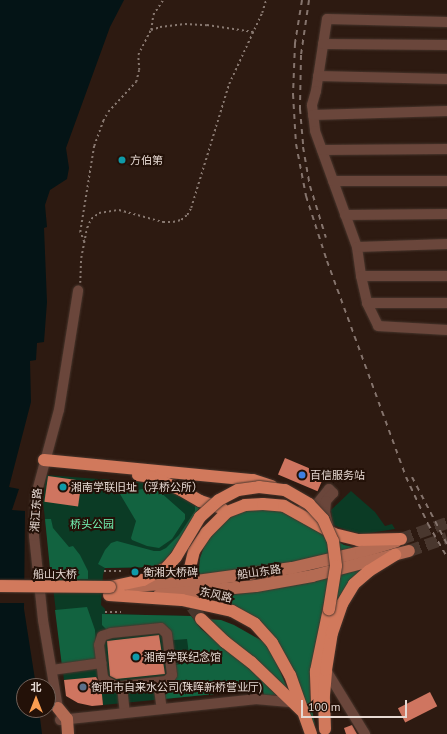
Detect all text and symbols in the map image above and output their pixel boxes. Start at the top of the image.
place label: 方伯第 [130,153,163,167]
marker: 方伯第 [117,155,127,165]
place label: 百信服务站 [310,468,365,482]
marker: 百信服务站 [297,470,307,480]
place label: 湘南学联旧址（浮桥公所） [71,480,203,494]
marker: 湘南学联旧址（浮桥公所） [58,482,68,492]
street label: 湘江东路 [28,488,44,532]
park label: 桥头公园 [70,517,114,531]
street label: 船山东路 [236,562,282,582]
place label: 衡湘大桥碑 [143,565,198,579]
street label: 船山大桥 [33,567,77,581]
marker: 衡湘大桥碑 [130,567,140,577]
street label: 东风路 [198,585,234,605]
place label: 湘南学联纪念馆 [144,650,221,664]
marker: 湘南学联纪念馆 [131,652,141,662]
north arrow [16,678,56,718]
text: 北 [31,680,42,694]
place label: 衡阳市自来水公司(珠晖新桥营业厅) [91,680,262,694]
marker: 衡阳市自来水公司(珠晖新桥营业厅) [78,682,88,692]
scale bar [303,692,409,718]
text: 100 m [308,699,341,714]

